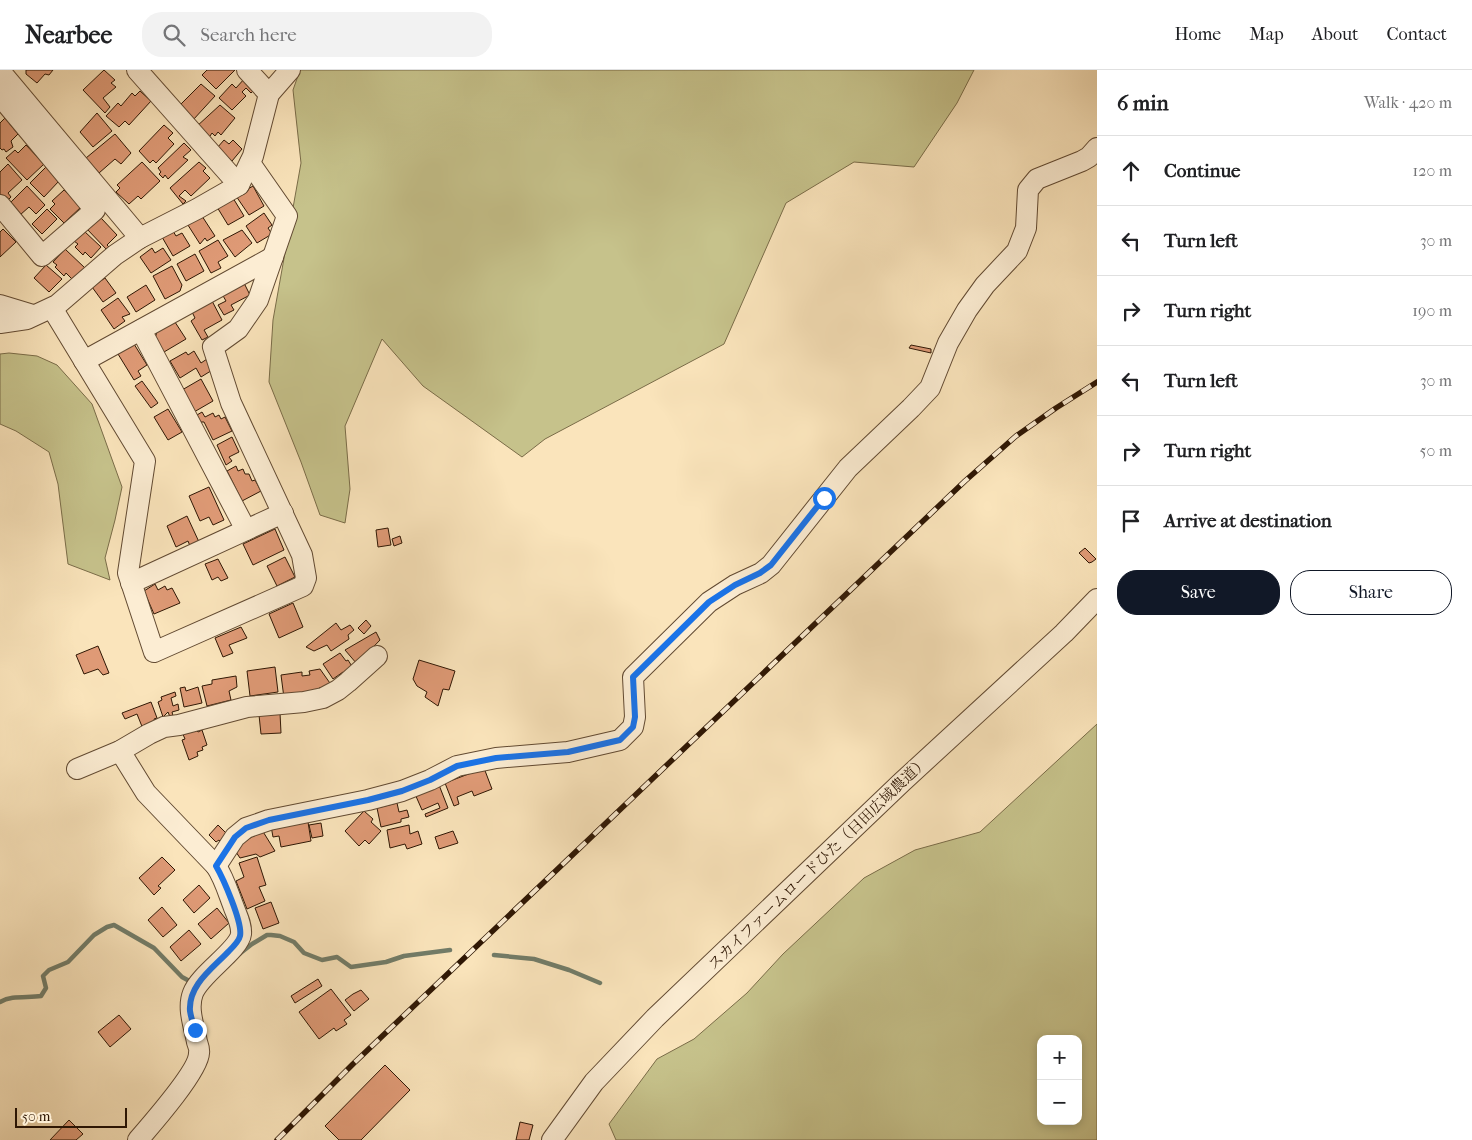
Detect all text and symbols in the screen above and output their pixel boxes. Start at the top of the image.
search box [142,12,492,57]
text: Nearbee [25,21,112,49]
icon: search [160,21,188,49]
text: Search here [200,24,297,46]
text: Home [1174,24,1221,45]
text: Map [1249,24,1284,45]
text: About [1312,24,1358,45]
text: Contact [1386,24,1447,45]
text: 6 min [1117,91,1169,115]
text: Walk · 420 m [1364,93,1452,112]
icon: ahead [1117,157,1145,185]
text: Continue [1164,160,1240,182]
text: 120 m [1413,161,1452,180]
icon: left [1117,227,1145,255]
text: Turn left [1164,230,1238,252]
text: 30 m [1420,231,1452,250]
icon: right [1117,297,1145,325]
text: Turn right [1164,300,1251,322]
text: 190 m [1412,301,1452,320]
icon: left [1117,367,1145,395]
text: Turn left [1164,370,1238,392]
text: 30 m [1420,371,1452,390]
icon: right [1117,437,1145,465]
text: Turn right [1164,440,1251,462]
text: 50 m [1420,441,1452,460]
route start [813,487,836,510]
icon: arrive [1117,507,1145,535]
text: Arrive at destination [1164,510,1332,532]
button: Save [1117,570,1280,615]
button: Share [1290,570,1452,615]
street label: スカイファームロードひた（日田広域農道） [704,753,932,973]
route end [184,1019,207,1042]
map controls [1037,1035,1082,1125]
button: + [1037,1035,1082,1080]
button: − [1037,1080,1082,1125]
scale bar [15,1105,128,1128]
text: 50 m [22,1108,50,1125]

